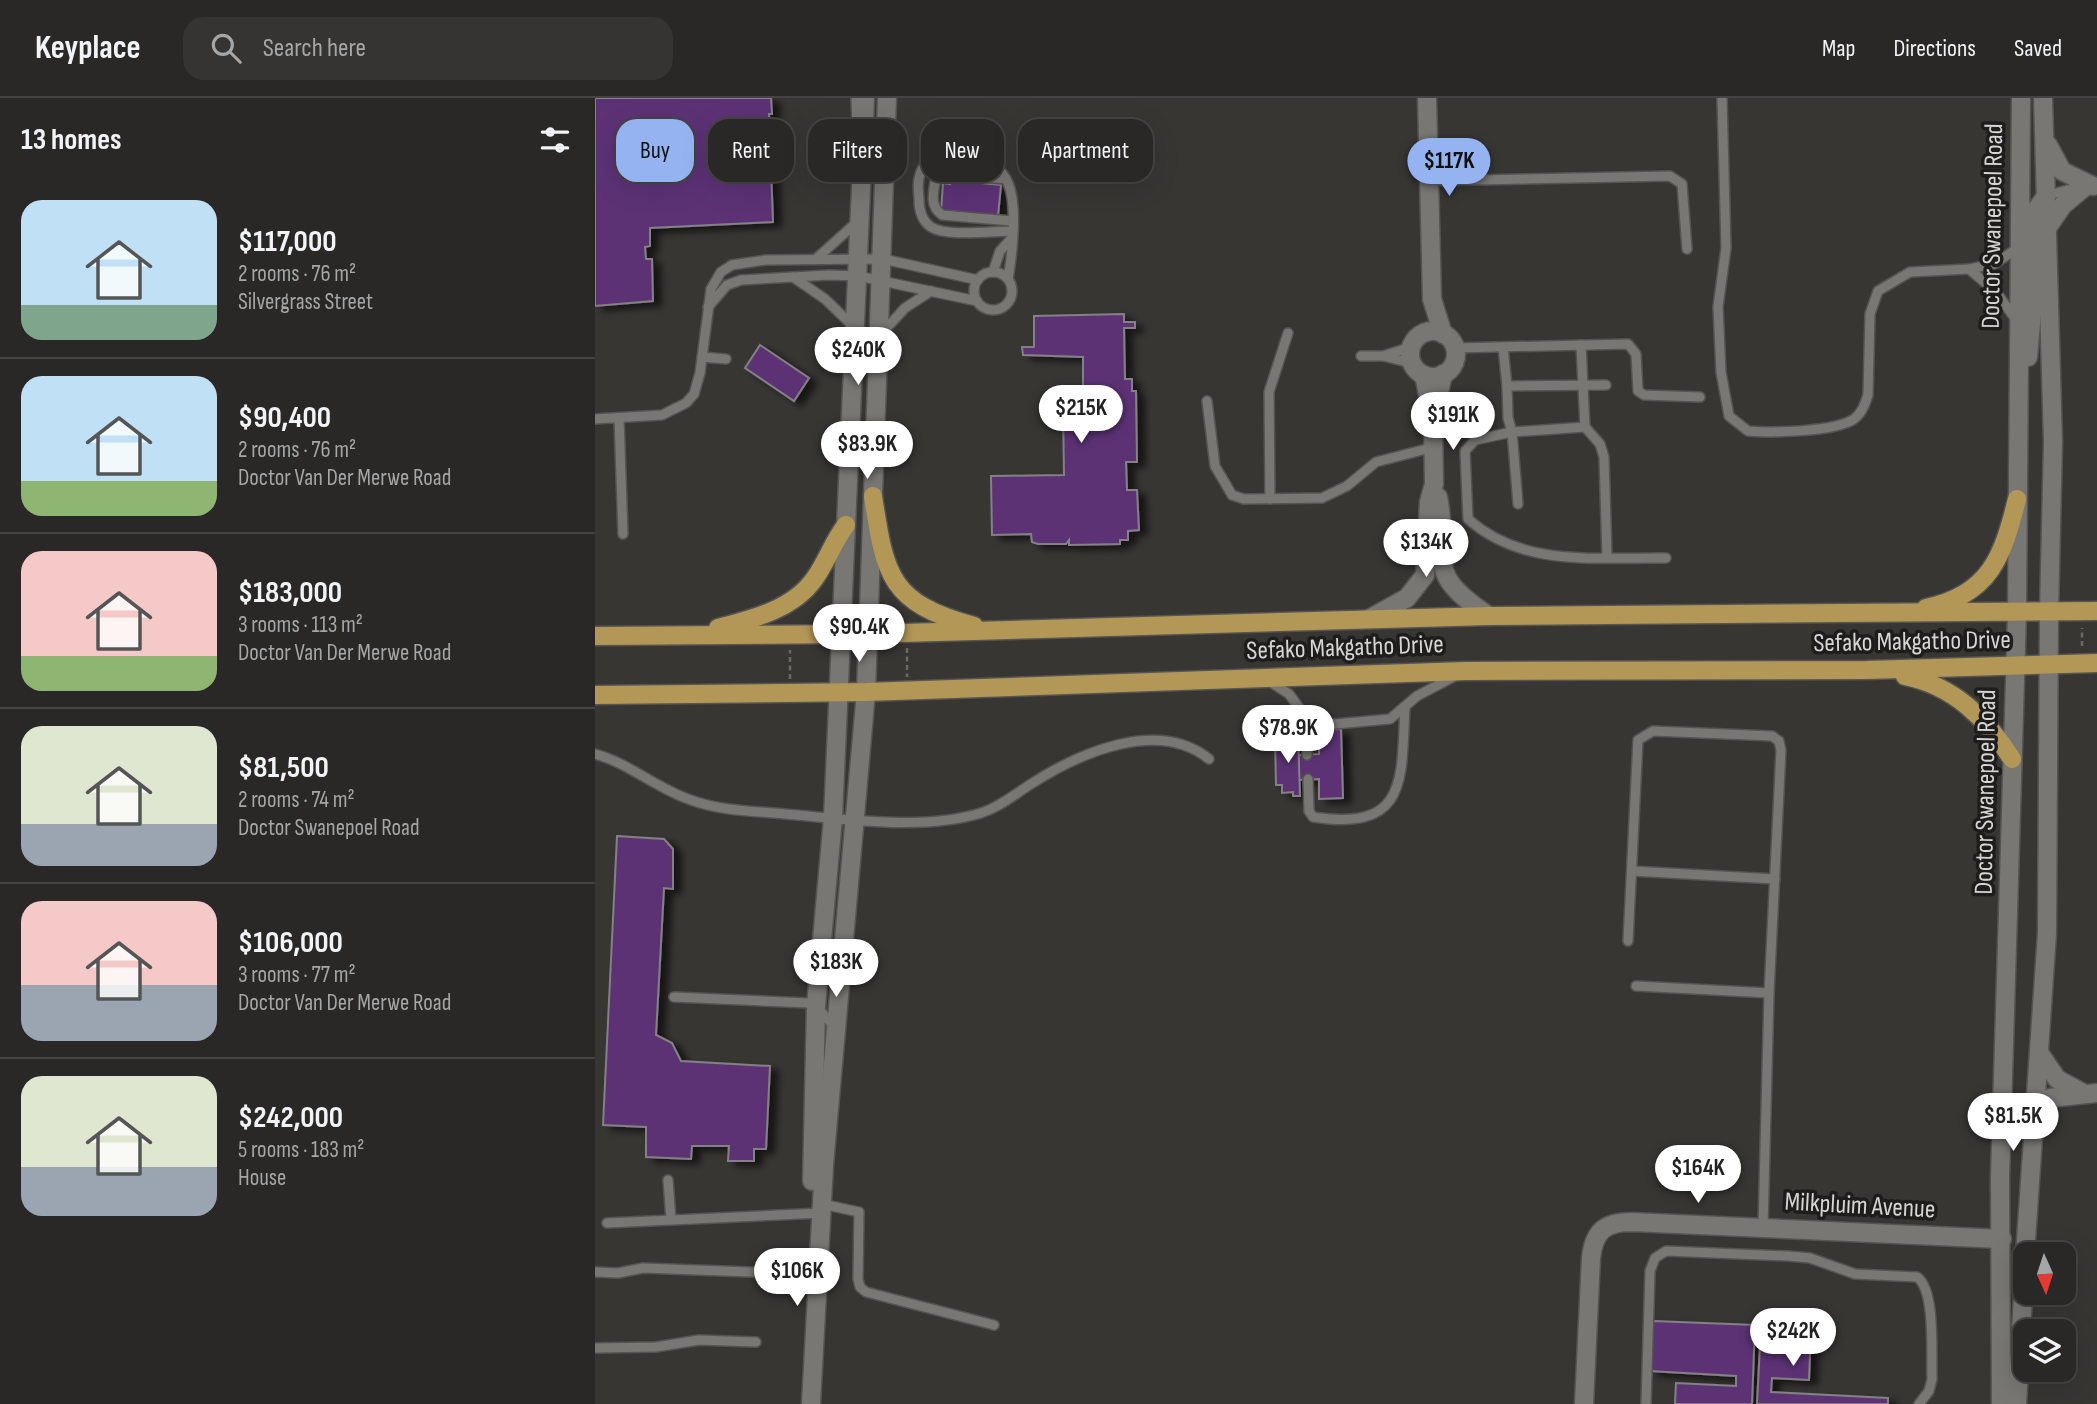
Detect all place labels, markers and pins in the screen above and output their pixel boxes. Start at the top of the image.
pin: $117K [1400,139,1498,198]
pin: $240K [809,328,907,387]
pin: $215K [1032,386,1130,445]
pin: $191K [1404,392,1502,452]
pin: $83.9K [810,422,924,481]
pin: $134K [1377,519,1475,579]
pin: $90.4K [802,604,916,664]
pin: $78.9K [1231,706,1345,765]
pin: $183K [787,940,885,999]
pin: $81.5K [1956,1094,2070,1153]
pin: $164K [1649,1146,1747,1205]
pin: $106K [748,1248,846,1308]
pin: $242K [1744,1308,1842,1368]

